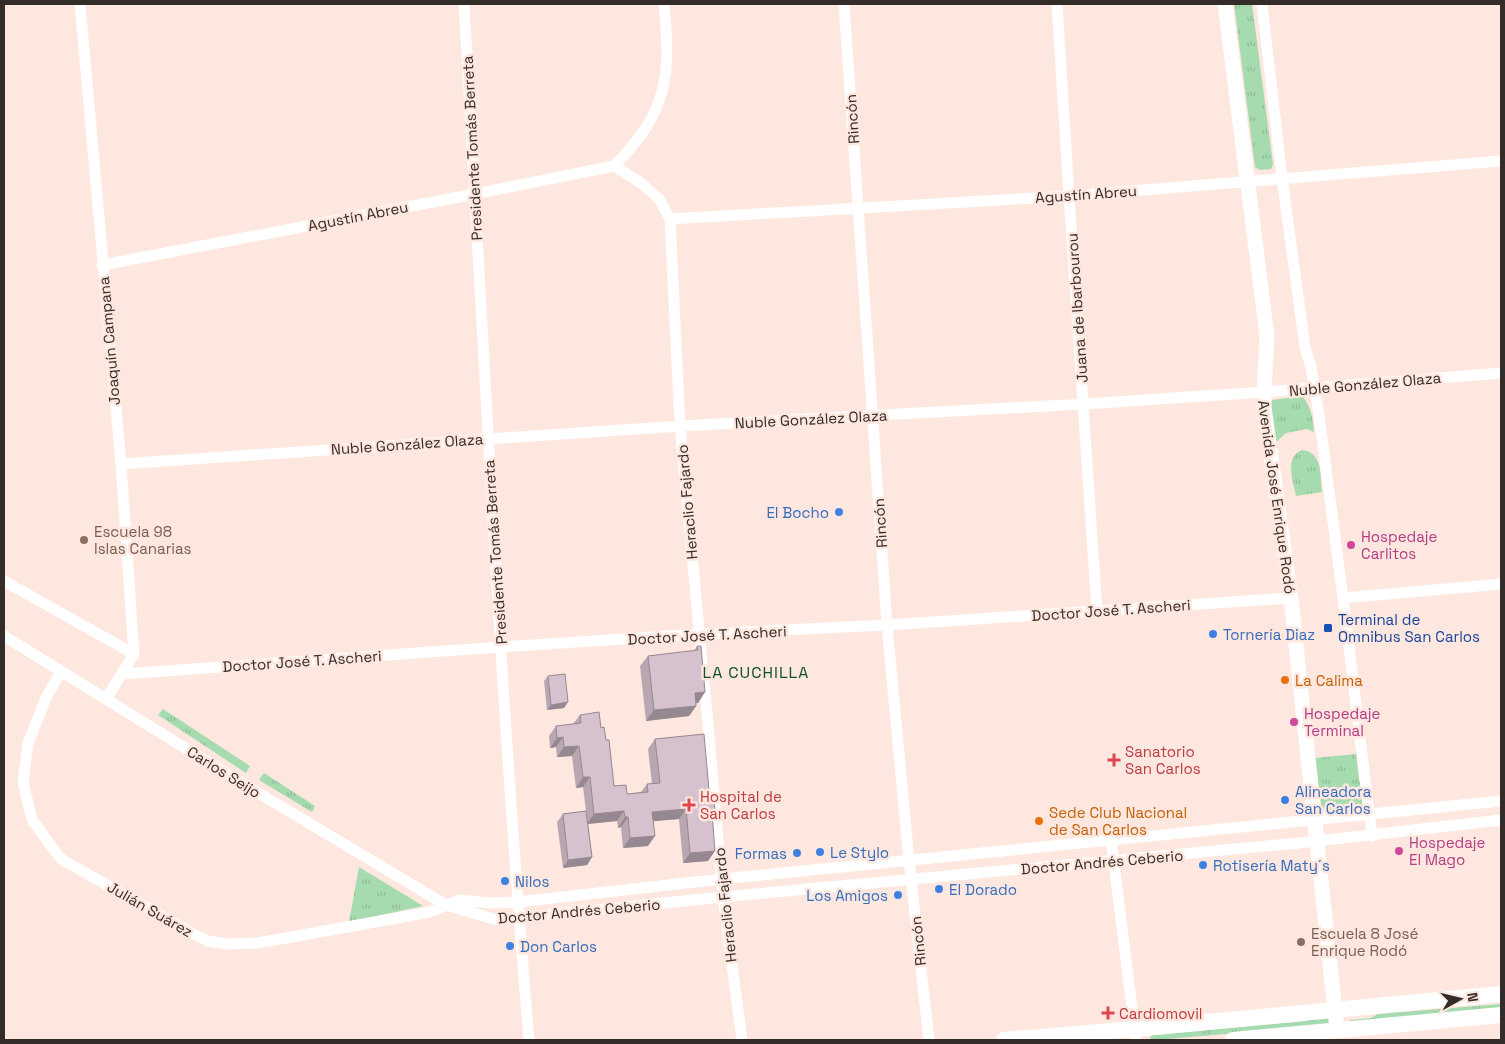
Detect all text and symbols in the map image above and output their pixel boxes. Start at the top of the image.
street label: Presidente Tomás Berreta [458,55,486,241]
street label: Rincón [841,94,863,144]
street label: Agustín Abreu [1034,181,1138,207]
street label: Agustín Abreu [306,197,410,235]
street label: Juana de Ibarbourou [1062,233,1092,383]
street label: Joaquín Campana [94,276,124,406]
street label: Nuble González Olaza [1288,368,1442,400]
street label: Avenida José Enrique Rodó [1254,399,1300,595]
street label: Nuble González Olaza [734,405,888,432]
street label: Nuble González Olaza [330,429,484,459]
street label: Heraclio Fajardo [673,444,701,560]
street label: Presidente Tomás Berreta [479,459,511,645]
street label: Rincón [869,498,891,548]
place label: El Bocho [766,503,829,522]
marker: El Bocho [833,506,845,518]
place label: Escuela 98 Islas Canarias [94,522,192,558]
place label: Hospedaje Carlitos [1361,527,1438,563]
marker: Escuela 98 Islas Canarias [78,534,90,546]
marker: Hospedaje Carlitos [1345,539,1357,551]
street label: Doctor José T. Ascheri [1031,595,1191,625]
place label: Terminal de Omnibus San Carlos [1338,610,1480,646]
street label: Doctor José T. Ascheri [627,621,787,649]
marker: Terminal de Omnibus San Carlos [1322,622,1334,634]
place label: Tornería Diaz [1223,625,1315,644]
marker: Tornería Diaz [1207,628,1219,640]
street label: Doctor José T. Ascheri [222,646,382,676]
district label: LA CUCHILLA [703,662,809,683]
place label: La Calima [1295,671,1363,690]
marker: La Calima [1279,674,1291,686]
place label: Hospedaje Terminal [1304,704,1381,740]
marker: Hospedaje Terminal [1288,716,1300,728]
street label: Carlos Seijo [184,742,264,802]
place label: Sanatorio San Carlos [1125,742,1201,778]
marker: Sanatorio San Carlos [1107,753,1121,767]
place label: Alineadora San Carlos [1295,782,1372,818]
place label: Hospital de San Carlos [700,787,782,823]
marker: Alineadora San Carlos [1279,794,1291,806]
marker: Hospital de San Carlos [682,798,696,812]
place label: Sede Club Nacional de San Carlos [1049,803,1187,839]
marker: Sede Club Nacional de San Carlos [1033,815,1045,827]
place label: Hospedaje El Mago [1409,833,1486,869]
place label: Le Stylo [830,843,889,862]
place label: Formas [735,844,787,863]
street label: Doctor Andrés Ceberio [1020,845,1184,879]
marker: Hospedaje El Mago [1393,845,1405,857]
marker: Le Stylo [814,846,826,858]
street label: Heraclio Fajardo [710,847,740,963]
marker: Formas [791,847,803,859]
place label: Rotisería Maty´s [1213,856,1330,875]
marker: Rotisería Maty´s [1197,859,1209,871]
place label: Nilos [515,872,550,891]
marker: Nilos [499,875,511,887]
street label: Julián Suárez [104,877,196,941]
place label: El Dorado [949,880,1017,899]
marker: El Dorado [933,883,945,895]
place label: Los Amigos [806,886,888,905]
marker: Los Amigos [892,889,904,901]
street label: Doctor Andrés Ceberio [497,894,661,928]
street label: Rincón [906,915,930,967]
place label: Escuela 8 José Enrique Rodó [1311,924,1418,960]
marker: Escuela 8 José Enrique Rodó [1295,936,1307,948]
place label: Don Carlos [520,937,597,956]
marker: Don Carlos [504,940,516,952]
north arrow [1435,974,1485,1024]
text: N [1463,991,1482,1003]
place label: Cardiomovil [1119,1004,1203,1023]
marker: Cardiomovil [1101,1006,1115,1020]

